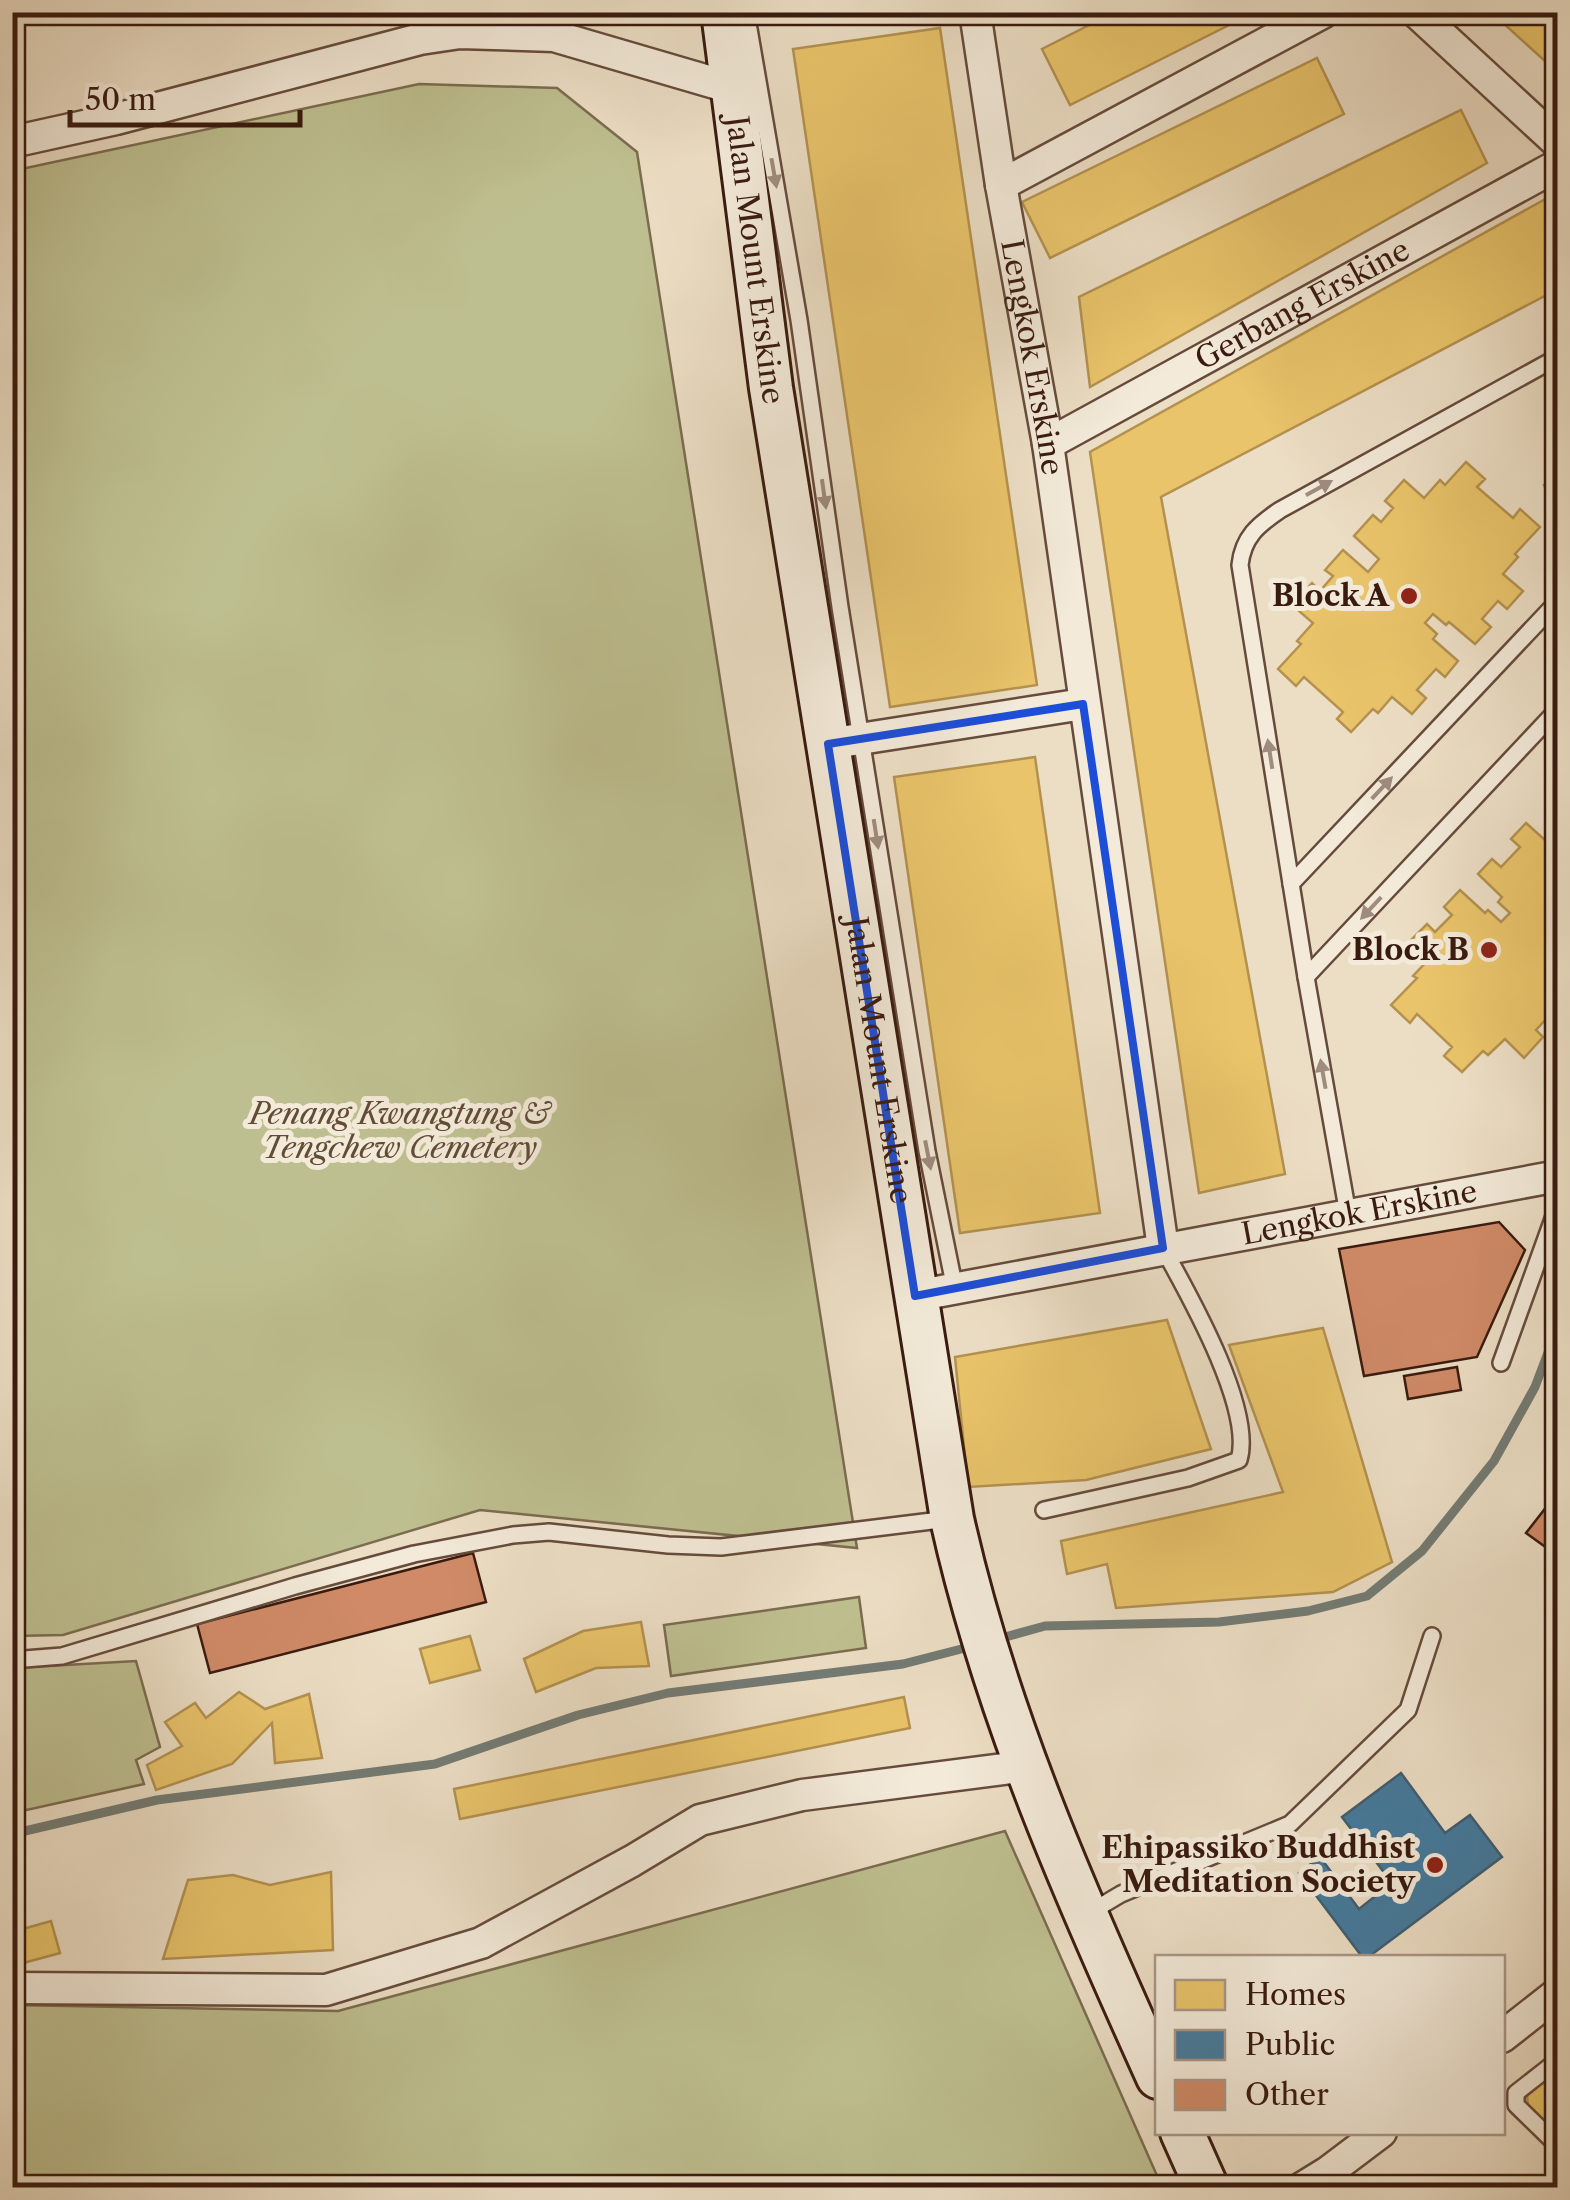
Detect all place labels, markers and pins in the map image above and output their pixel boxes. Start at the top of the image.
place label: Block A [1272,577,1390,614]
marker: Block A [1398,585,1420,607]
place label: Block B [1352,931,1469,968]
marker: Block B [1478,939,1500,961]
place label: Ehipassiko Buddhist Meditation Society [1101,1829,1417,1900]
marker: Ehipassiko Buddhist Meditation Society [1424,1854,1446,1876]

